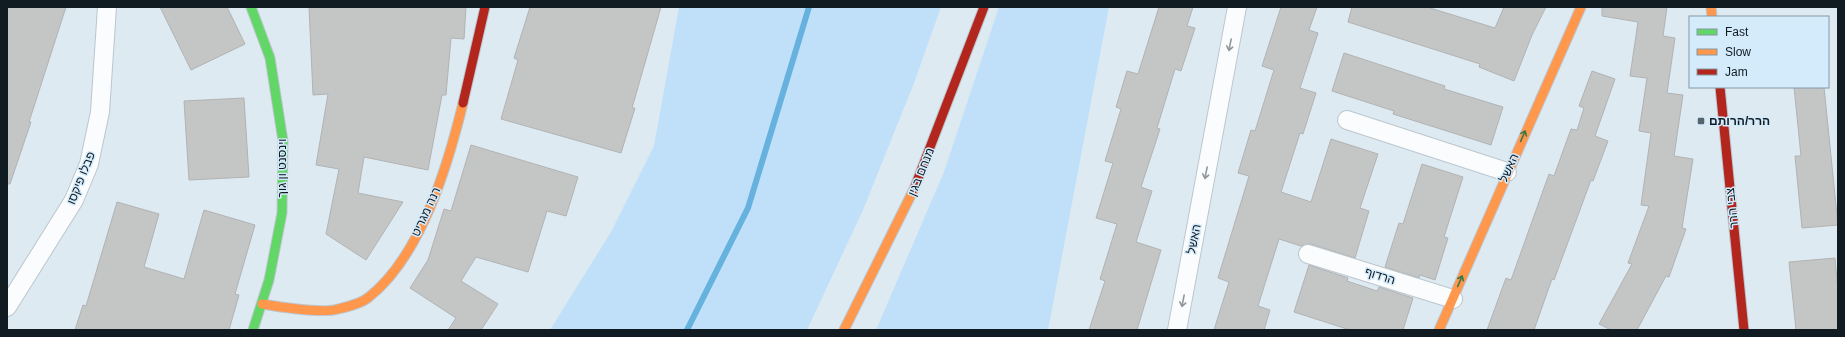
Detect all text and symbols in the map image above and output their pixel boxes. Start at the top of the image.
legend [1689,16,1829,88]
text: Fast [1725,25,1749,39]
one-way arrow [1226,38,1234,51]
text: Slow [1725,45,1751,59]
text: Jam [1725,65,1748,79]
place label: הרר/הרותם [1709,114,1770,128]
marker: הרר/הרותם [1696,116,1706,126]
one-way arrow [1520,131,1527,143]
street label: וינסנט ון גוך [275,139,289,197]
street label: מנחם בגין [905,146,937,198]
street label: פבלו פיקסו [64,150,98,206]
street label: האשל [1496,151,1522,185]
one-way arrow [1202,166,1210,179]
street label: רנה מגריט [409,185,443,239]
street label: צבי הרר [1723,187,1741,229]
street label: האשל [1184,223,1204,255]
street label: הרדוף [1363,265,1397,287]
one-way arrow [1457,276,1464,288]
one-way arrow [1178,294,1186,307]

